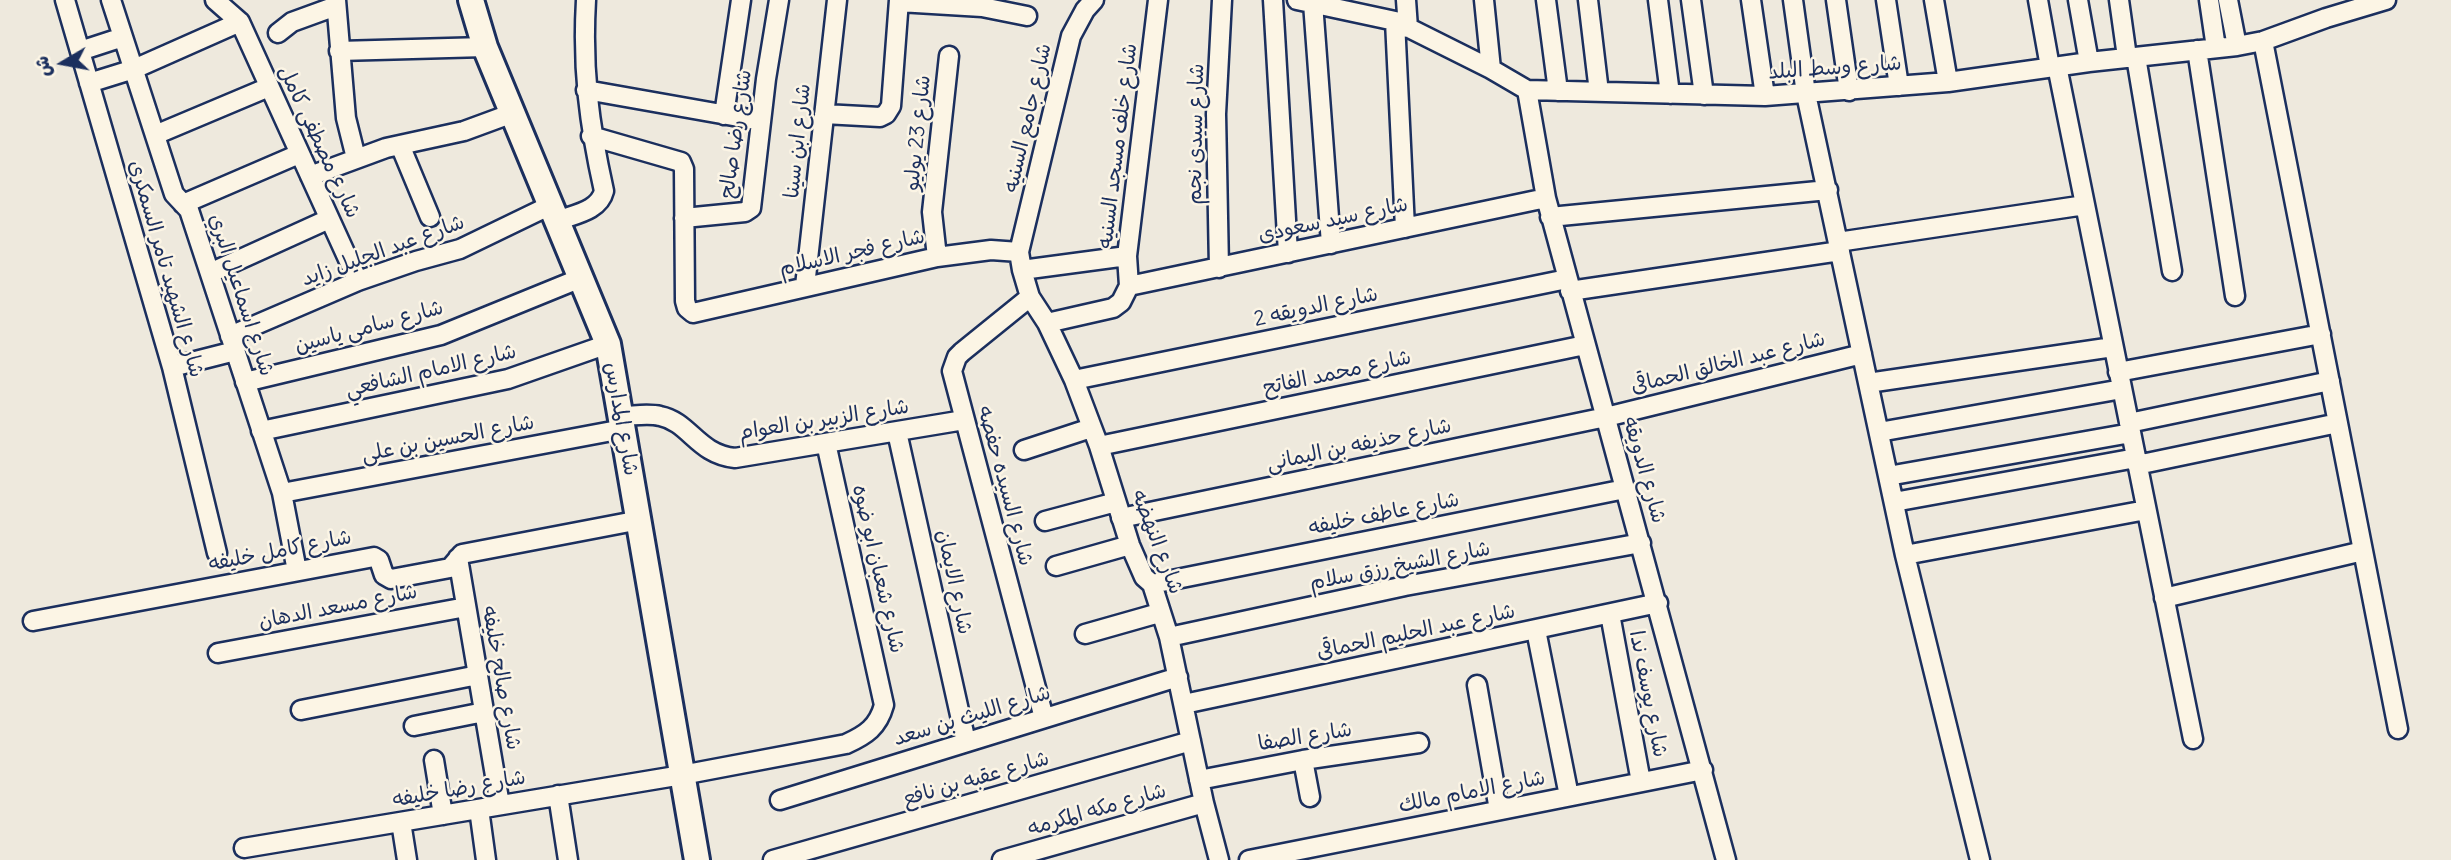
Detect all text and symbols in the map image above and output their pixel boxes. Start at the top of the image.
north arrow [28,28,98,98]
street label: شارع جامع السنيه [999,41,1057,195]
street label: شارع خلف مسجد السنيه [1093,42,1143,250]
street label: شارع وسط البلد [1768,51,1902,85]
text: ش [29,54,56,79]
street label: شارع مصطفى كامل [273,62,365,222]
street label: شارع سيدى نجم [1182,63,1210,205]
street label: شارع رضا صالح [715,68,757,200]
street label: شارع 23 يوليو [899,74,937,192]
street label: شارع ابن سينا [779,82,817,200]
street label: شارع الشهيد تامر السمكرى [123,157,209,381]
street label: شارع سيد سعودى [1256,192,1410,248]
street label: شارع عبد الجليل زايد [298,210,468,292]
street label: شارع اسماعيل البري [203,211,279,379]
street label: شارع فجر الاسلام [777,224,927,282]
street label: شارع الدويقه 2 [1252,282,1380,332]
street label: شارع سامى ياسين [292,295,446,359]
street label: شارع عبد الخالق الحماقى [1628,327,1828,399]
street label: شارع الامام الشافعي [343,339,519,403]
street label: شارع محمد الفاتح [1261,345,1413,401]
street label: شارع المدارس [599,360,643,478]
street label: شارع الزبير بن العوام [737,394,911,446]
street label: شارع السيده حفصه [972,403,1038,569]
street label: شارع الحسين بن على [359,410,537,468]
street label: شارع حذيفه بن اليمانى [1264,413,1454,477]
street label: شارع الدويقه [1617,414,1671,526]
street label: شارع شعبان ابو ضوه [846,482,910,656]
street label: شارع النهضه [1126,486,1188,598]
street label: شارع عاطف خليفه [1307,487,1461,541]
street label: شارع كامل خليفه [206,525,354,577]
street label: شارع الايمان [931,527,977,637]
street label: شارع الشيخ رزق سلام [1307,536,1493,596]
street label: شارع مسعد الدهان [256,579,420,635]
street label: شارع عبد الحليم الحماقى [1314,599,1518,665]
street label: شارع صالح خليفه [476,604,526,752]
street label: شارع يوسف ندا [1623,629,1673,759]
street label: شارع الليث بن سعد [890,680,1054,752]
street label: شارع الصفا [1256,717,1354,757]
street label: شارع عقبه بن نافع [900,746,1052,812]
street label: شارع رضا خليفه [390,765,528,813]
street label: شارع الامام مالك [1396,765,1548,819]
street label: شارع مكه المكرمه [1025,778,1169,842]

